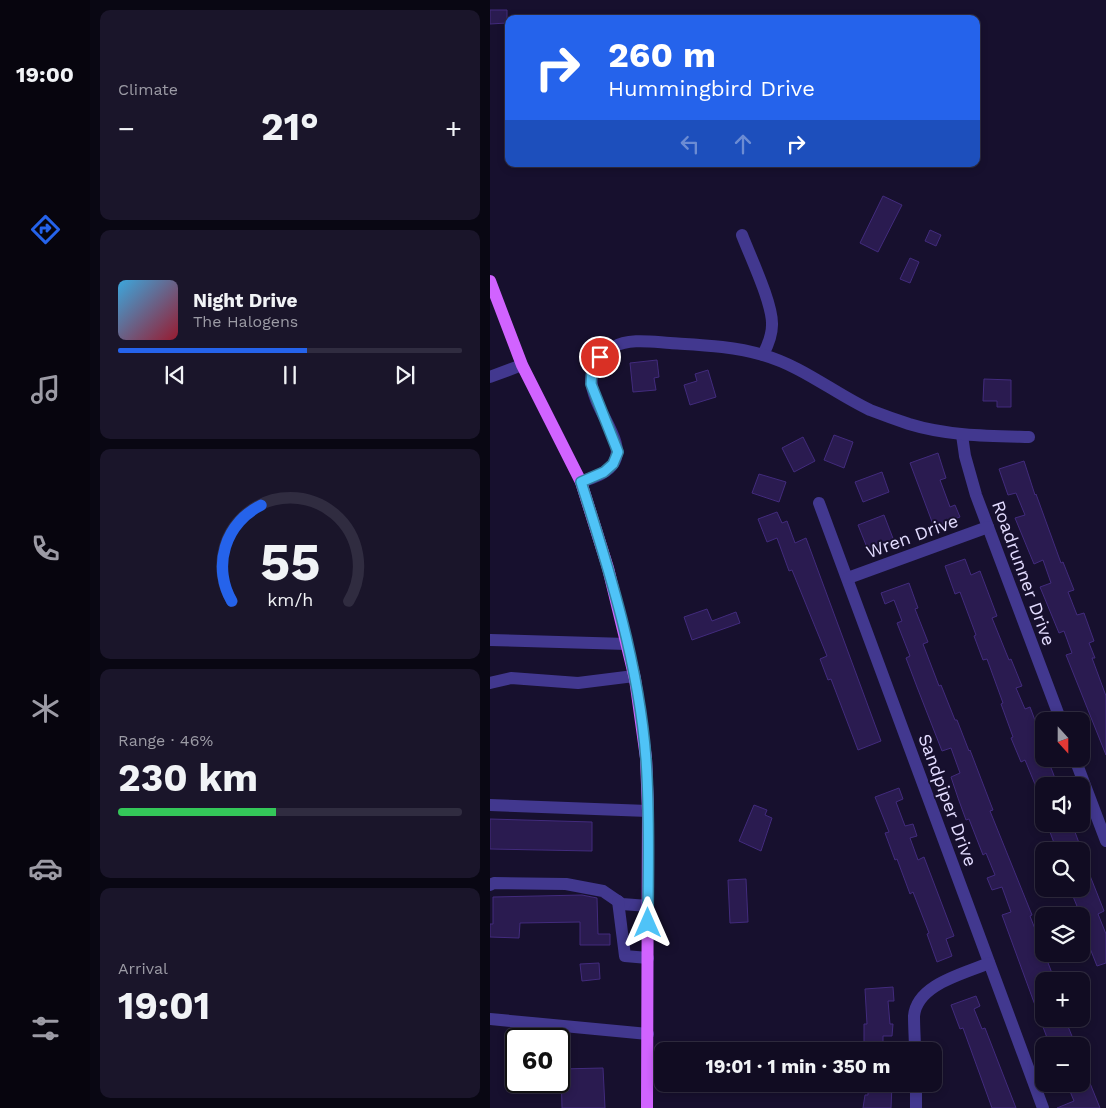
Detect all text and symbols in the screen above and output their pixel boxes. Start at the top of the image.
text: 260 m [608,34,716,76]
icon: right [525,35,590,100]
text: 19:00 [16,62,74,87]
text: Hummingbird Drive [608,76,815,101]
text: Climate [118,80,178,99]
text: 21° [261,105,319,149]
text: − [118,112,135,145]
text: + [445,112,462,145]
icon: left [676,130,704,158]
icon: ahead [729,130,757,158]
icon: right [782,130,810,158]
icon: directions [28,212,63,247]
text: Night Drive [193,289,298,312]
text: The Halogens [193,312,298,331]
pin [579,336,621,378]
icon: arrive [586,343,614,371]
icon: previous [161,361,189,389]
icon: pause [276,361,304,389]
icon: next [391,361,419,389]
icon: music [28,372,63,407]
street label: Roadrunner Drive [988,498,1060,648]
street label: Wren Drive [863,510,961,562]
icon: phone [28,531,63,566]
text: 55 [260,532,320,593]
text: km/h [267,589,313,610]
icon: climate [28,691,63,726]
north arrow [1035,712,1090,768]
map controls [1035,712,1090,1092]
text: Range · 46% [118,731,213,750]
street label: Sandpiper Drive [914,731,982,869]
text: 230 km [118,756,258,800]
button: sound [1035,777,1090,832]
button: search [1035,842,1090,897]
icon: car [28,851,63,886]
position arrow [621,896,673,948]
button: layers [1035,907,1090,962]
text: Arrival [118,959,168,978]
button: + [1035,972,1090,1027]
text: 19:01 [118,984,210,1028]
icon: filters [28,1011,63,1046]
speed limit sign: 60 [505,1028,570,1093]
button: − [1035,1037,1090,1092]
text: 19:01 · 1 min · 350 m [706,1055,890,1078]

